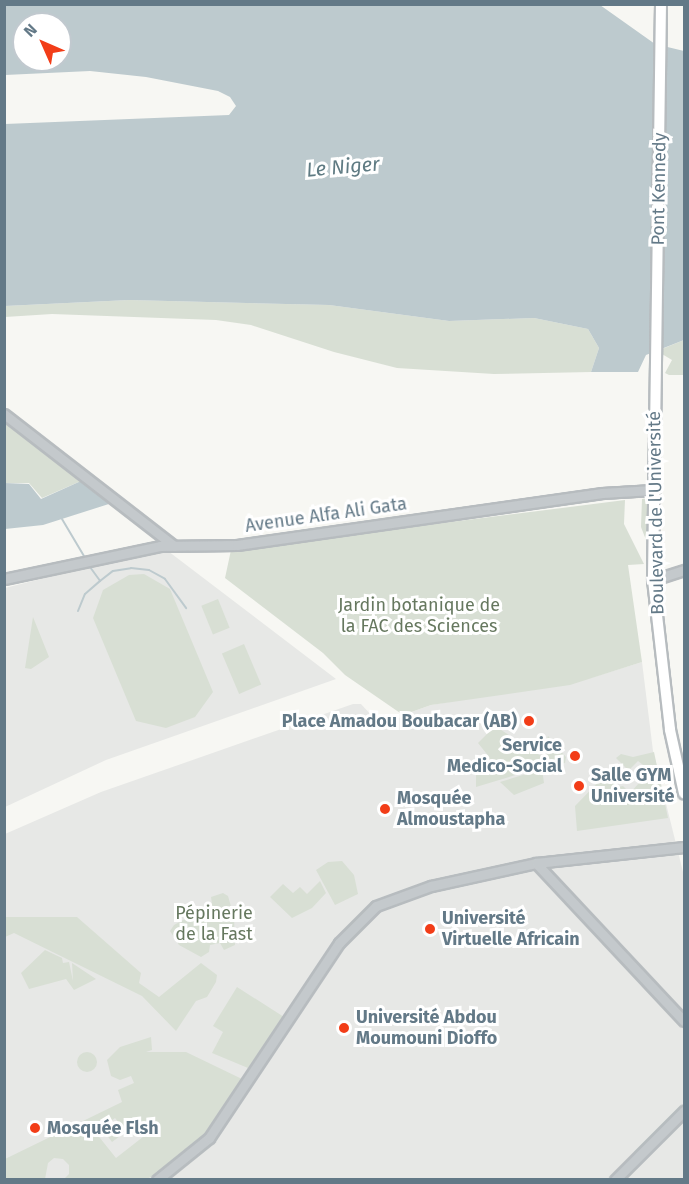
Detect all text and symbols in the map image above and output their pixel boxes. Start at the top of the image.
north arrow [12,12,72,72]
text: N [20,20,41,41]
street label: Pont Kennedy [647,132,671,246]
water label: Le Niger [305,152,381,182]
street label: Boulevard de l'Université [643,411,669,615]
street label: Avenue Alfa Ali Gata [244,493,408,537]
park label: Jardin botanique de la FAC des Sciences [338,595,500,638]
place label: Place Amadou Boubacar (AB) [282,710,517,732]
marker: Place Amadou Boubacar (AB) [522,714,536,728]
place label: Service Medico-Social [447,735,562,777]
marker: Service Medico-Social [566,747,584,765]
place label: Salle GYM Université [591,765,675,808]
marker: Salle GYM Université [572,779,586,793]
place label: Mosquée Almoustapha [397,788,505,830]
marker: Mosquée Almoustapha [378,802,392,816]
park label: Pépinerie de la Fast [175,903,253,946]
place label: Université Virtuelle Africain [442,908,580,950]
marker: Université Virtuelle Africain [423,922,437,936]
place label: Université Abdou Moumouni Dioffo [356,1007,497,1050]
marker: Université Abdou Moumouni Dioffo [337,1021,351,1035]
place label: Mosquée Flsh [47,1117,159,1139]
marker: Mosquée Flsh [28,1121,42,1135]

